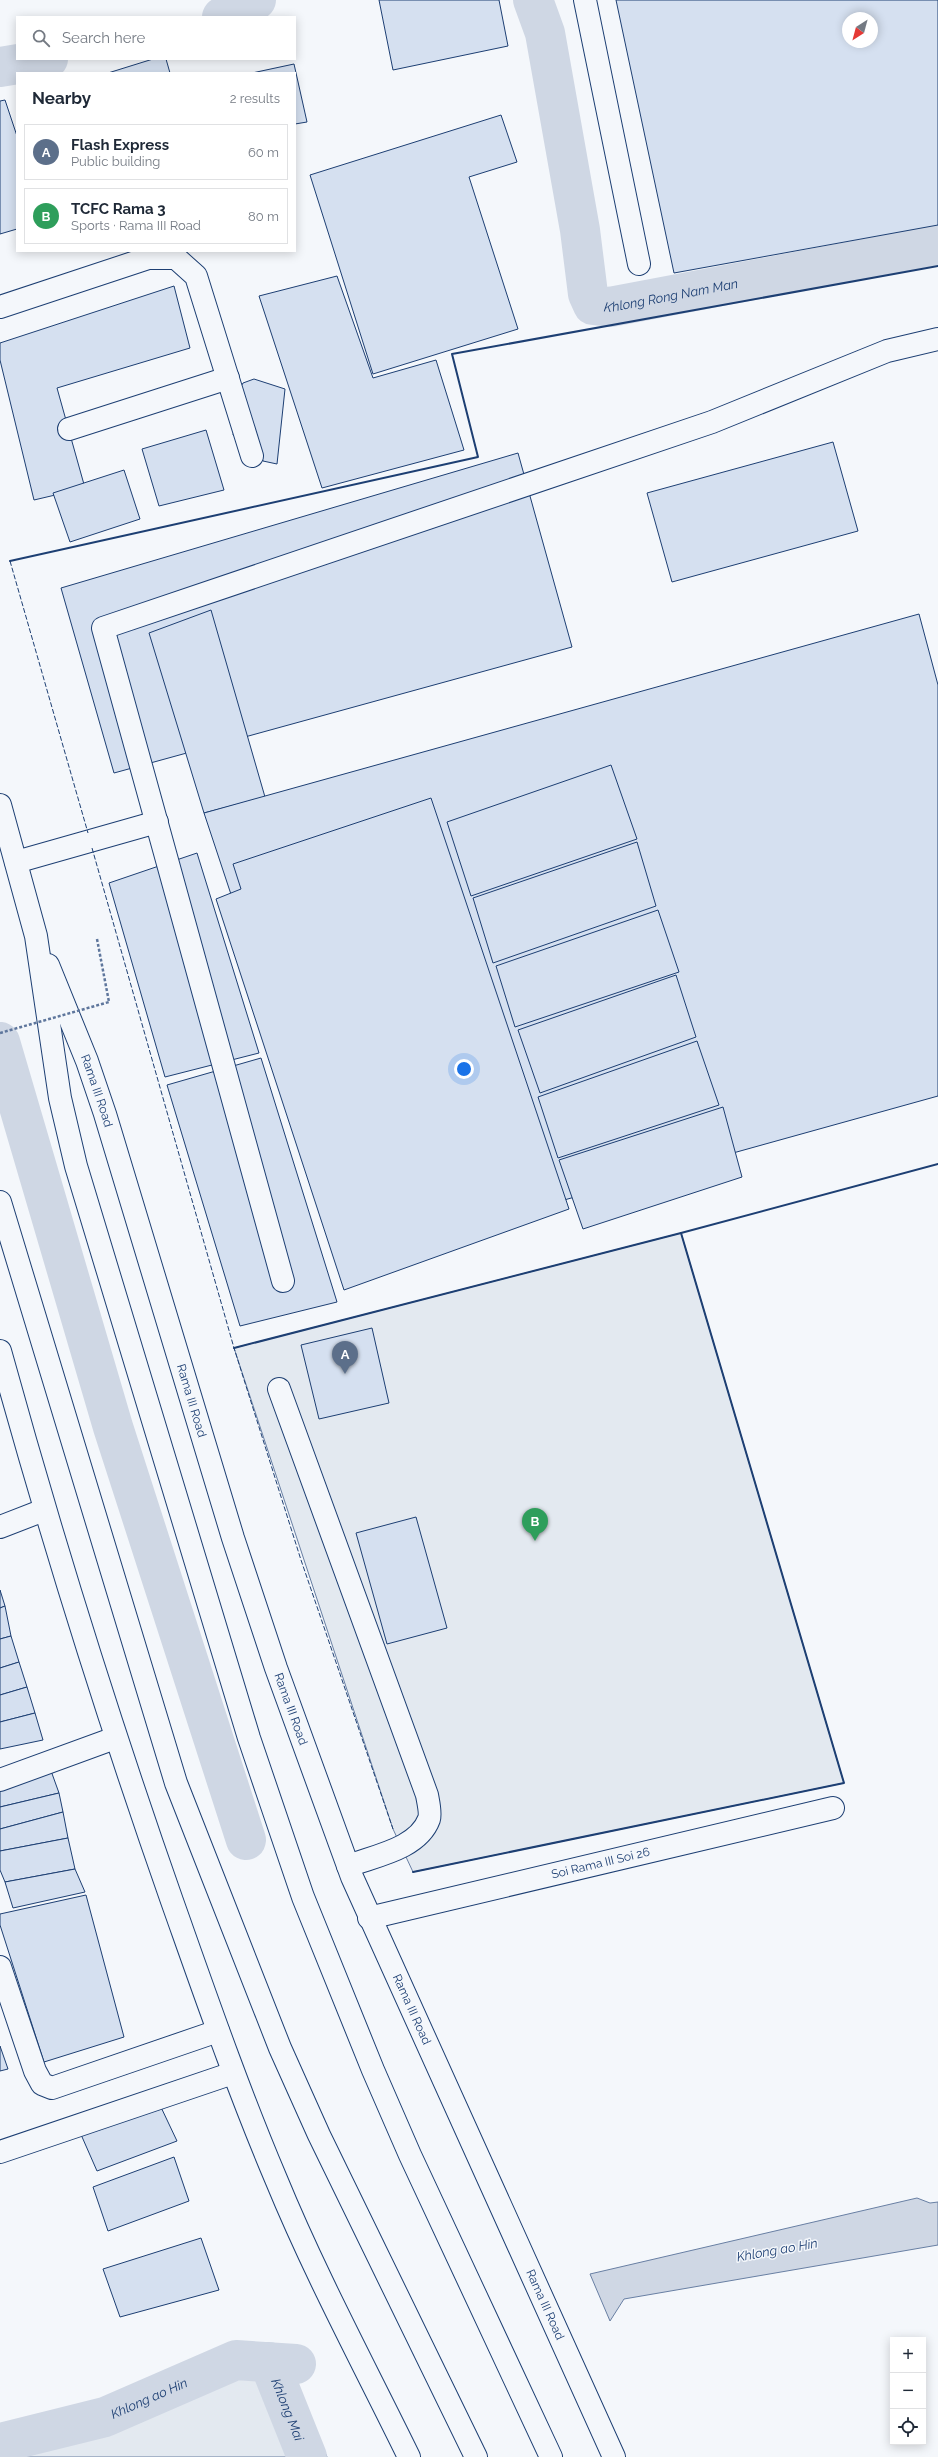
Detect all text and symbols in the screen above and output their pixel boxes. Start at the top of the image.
north arrow [842,12,878,48]
search box [16,16,296,60]
icon: search [30,27,52,49]
text: Search here [62,29,145,47]
text: Nearby [32,88,91,108]
text: 2 results [230,91,280,106]
text: Flash Express [71,136,169,154]
text: A [42,145,50,160]
text: 60 m [248,145,279,160]
text: Public building [71,154,160,169]
text: TCFC Rama 3 [71,200,166,218]
text: B [42,209,50,224]
text: 80 m [248,209,279,224]
text: Sports · Rama III Road [71,218,201,233]
water label: Khlong Rong Nam Man [603,275,739,315]
street label: Rama III Road [78,1052,116,1129]
your location [454,1059,474,1079]
pin: A [332,1341,358,1374]
street label: Rama III Road [174,1362,209,1439]
pin: B [522,1508,548,1541]
street label: Rama III Road [271,1671,310,1747]
street label: Soi Rama III Soi 26 [550,1845,651,1882]
street label: Rama III Road [390,1972,434,2047]
water label: Khlong ao Hin [735,2235,819,2265]
street label: Rama III Road [523,2267,567,2342]
map controls [890,2337,926,2445]
button: + [890,2337,926,2373]
button: − [890,2373,926,2409]
water label: Khlong ao Hin [108,2375,190,2421]
water label: Khlong Mai [269,2376,308,2444]
button: locate [890,2409,926,2445]

